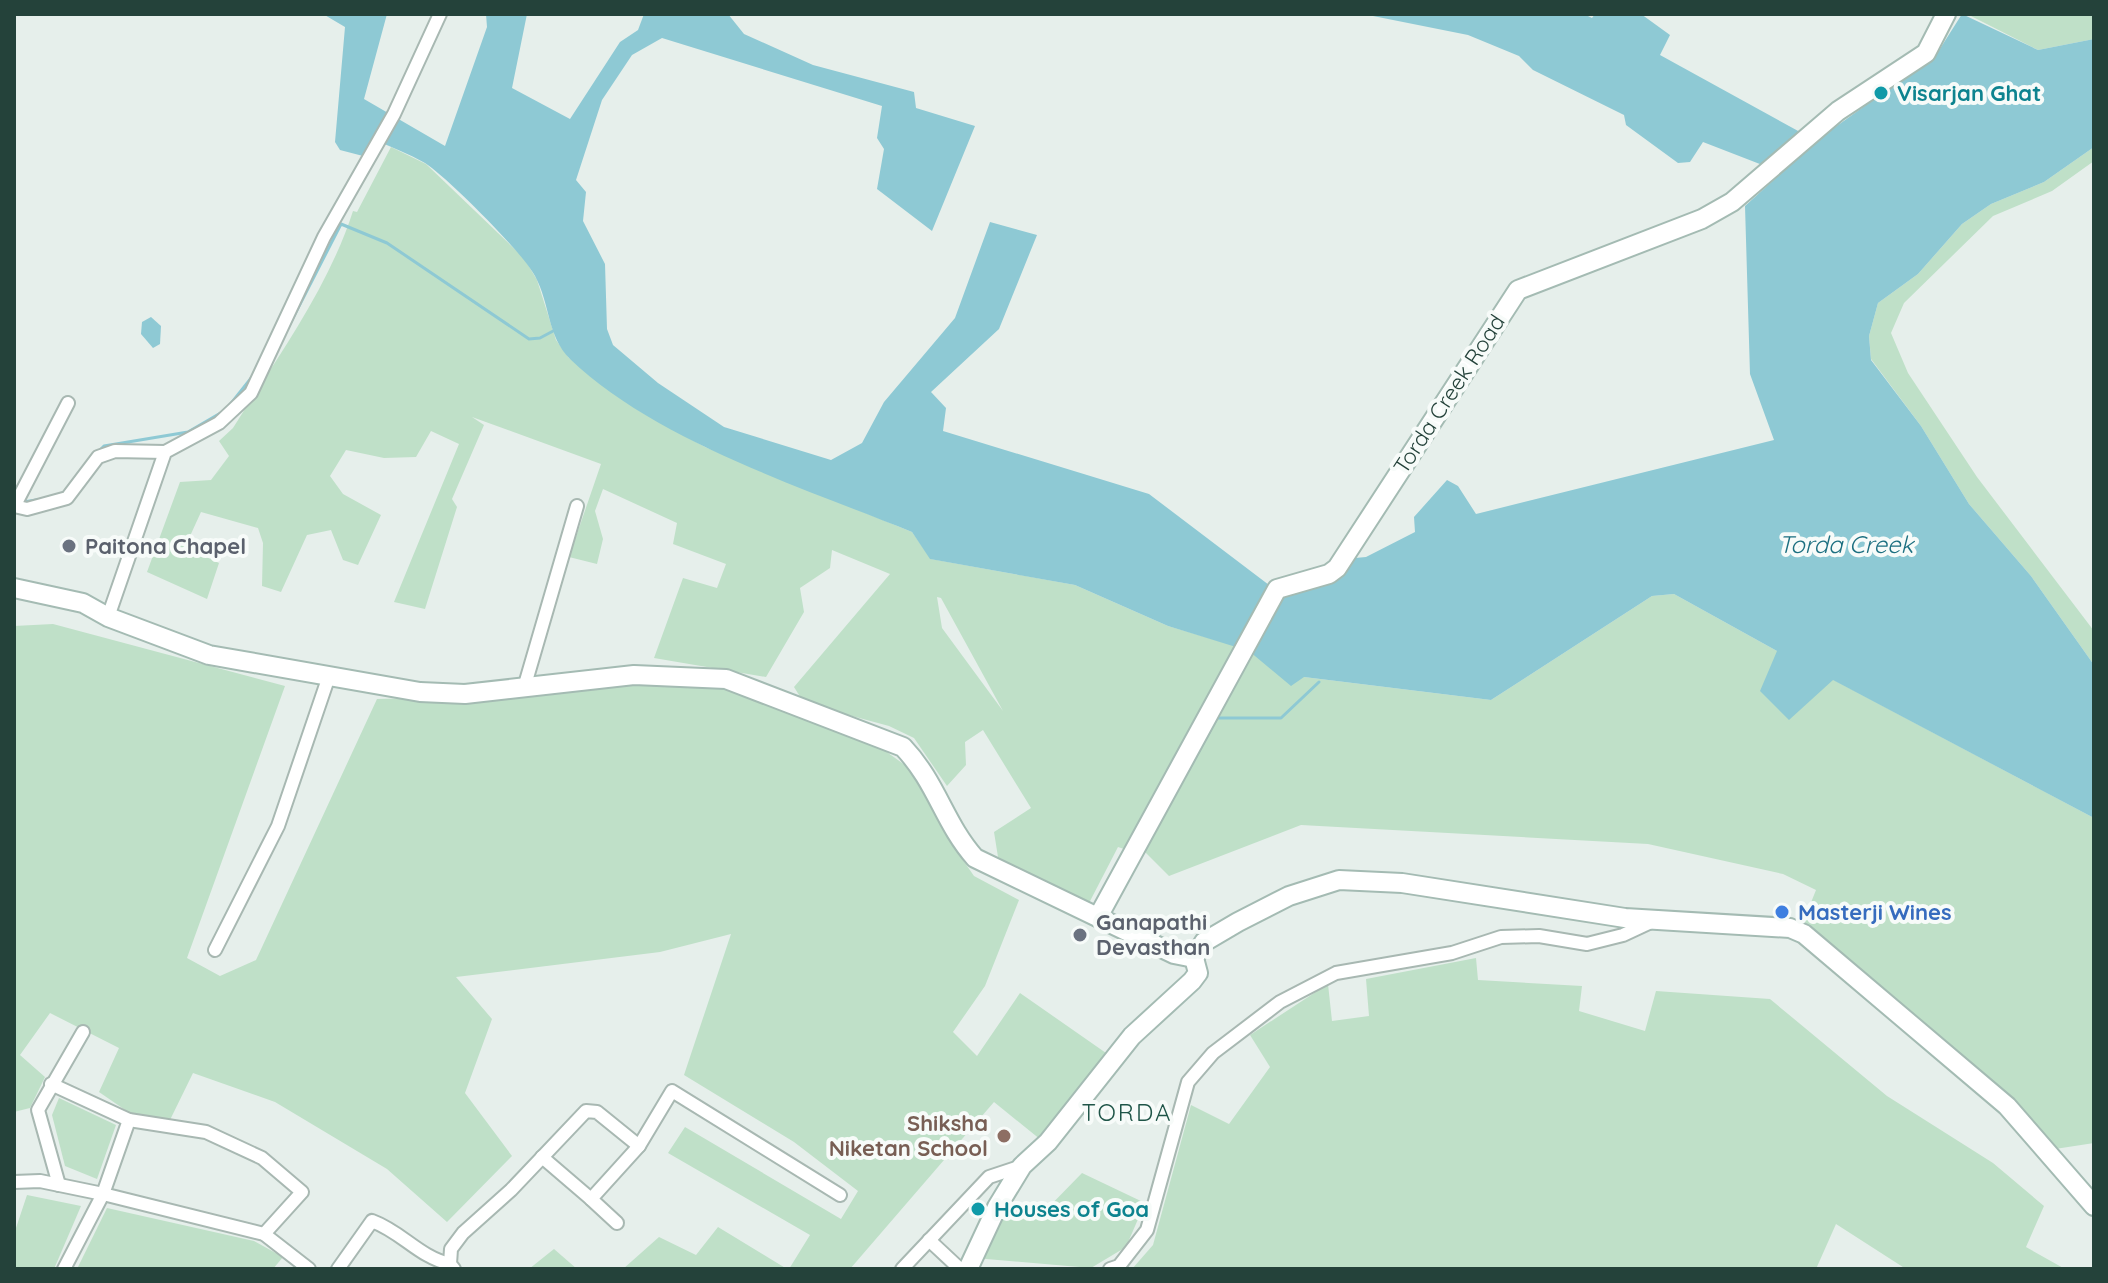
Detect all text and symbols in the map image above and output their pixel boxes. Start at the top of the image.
place label: Visarjan Ghat [1897,79,2041,107]
marker: Visarjan Ghat [1872,84,1890,102]
street label: Torda Creek Road [1387,309,1511,479]
water label: Torda Creek [1779,529,1916,559]
place label: Paitona Chapel [85,532,246,560]
marker: Paitona Chapel [60,537,78,555]
place label: Masterji Wines [1798,898,1952,926]
marker: Masterji Wines [1773,903,1791,921]
place label: Ganapathi Devasthan [1096,908,1210,961]
marker: Ganapathi Devasthan [1071,926,1089,944]
district label: TORDA [1081,1097,1173,1127]
place label: Shiksha Niketan School [829,1109,988,1162]
marker: Shiksha Niketan School [995,1127,1013,1145]
place label: Houses of Goa [994,1195,1149,1223]
marker: Houses of Goa [969,1200,987,1218]

